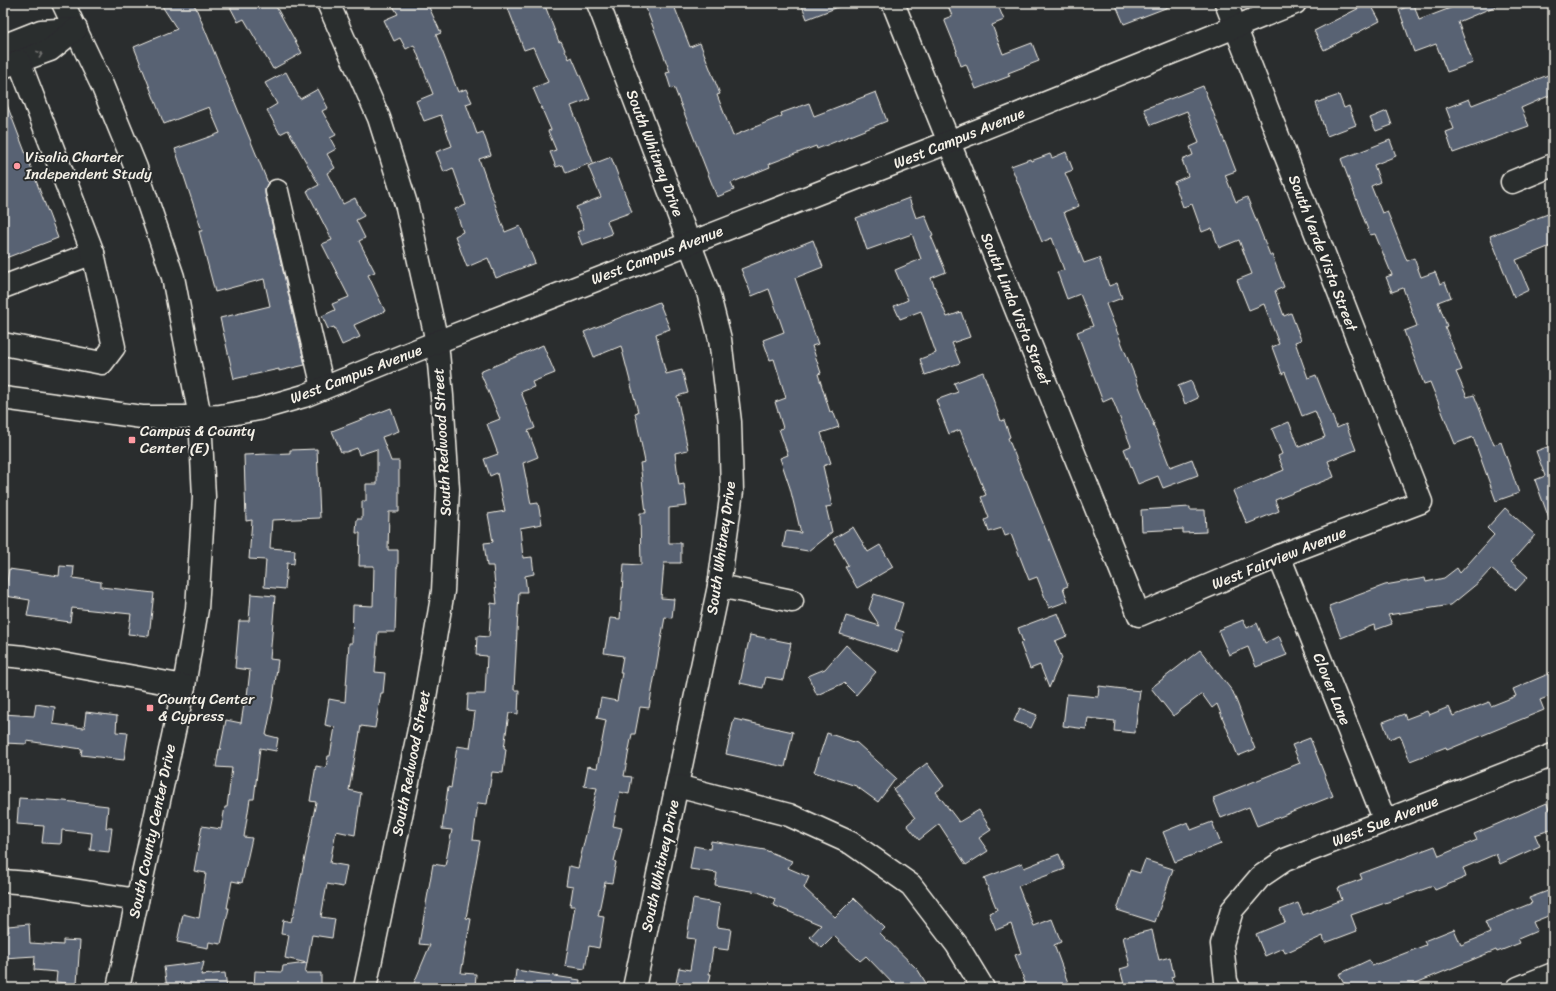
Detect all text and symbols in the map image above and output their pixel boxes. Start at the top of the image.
one-way arrow [36,50,43,58]
street label: South Whitney Drive [619,86,691,220]
street label: West Campus Avenue [889,100,1029,176]
place label: Visalia Charter Independent Study [24,144,152,187]
marker: Visalia Charter Independent Study [12,161,22,171]
street label: South Verde Vista Street [1281,171,1365,336]
street label: West Campus Avenue [587,218,727,292]
street label: South Linda Vista Street [973,229,1059,390]
street label: West Campus Avenue [286,337,426,411]
street label: South Redwood Street [425,367,459,517]
place label: Campus & County Center (E) [140,418,255,461]
marker: Campus & County Center (E) [127,435,137,445]
street label: South Whitney Drive [699,480,743,616]
street label: West Fairview Avenue [1208,519,1351,597]
street label: Clover Lane [1306,649,1358,729]
place label: County Center & Cypress [158,686,255,729]
street label: South Redwood Street [384,687,438,838]
marker: County Center & Cypress [145,703,155,713]
street label: South County Center Drive [121,741,183,921]
street label: West Sue Avenue [1328,788,1442,854]
street label: South Whitney Drive [633,797,687,935]

